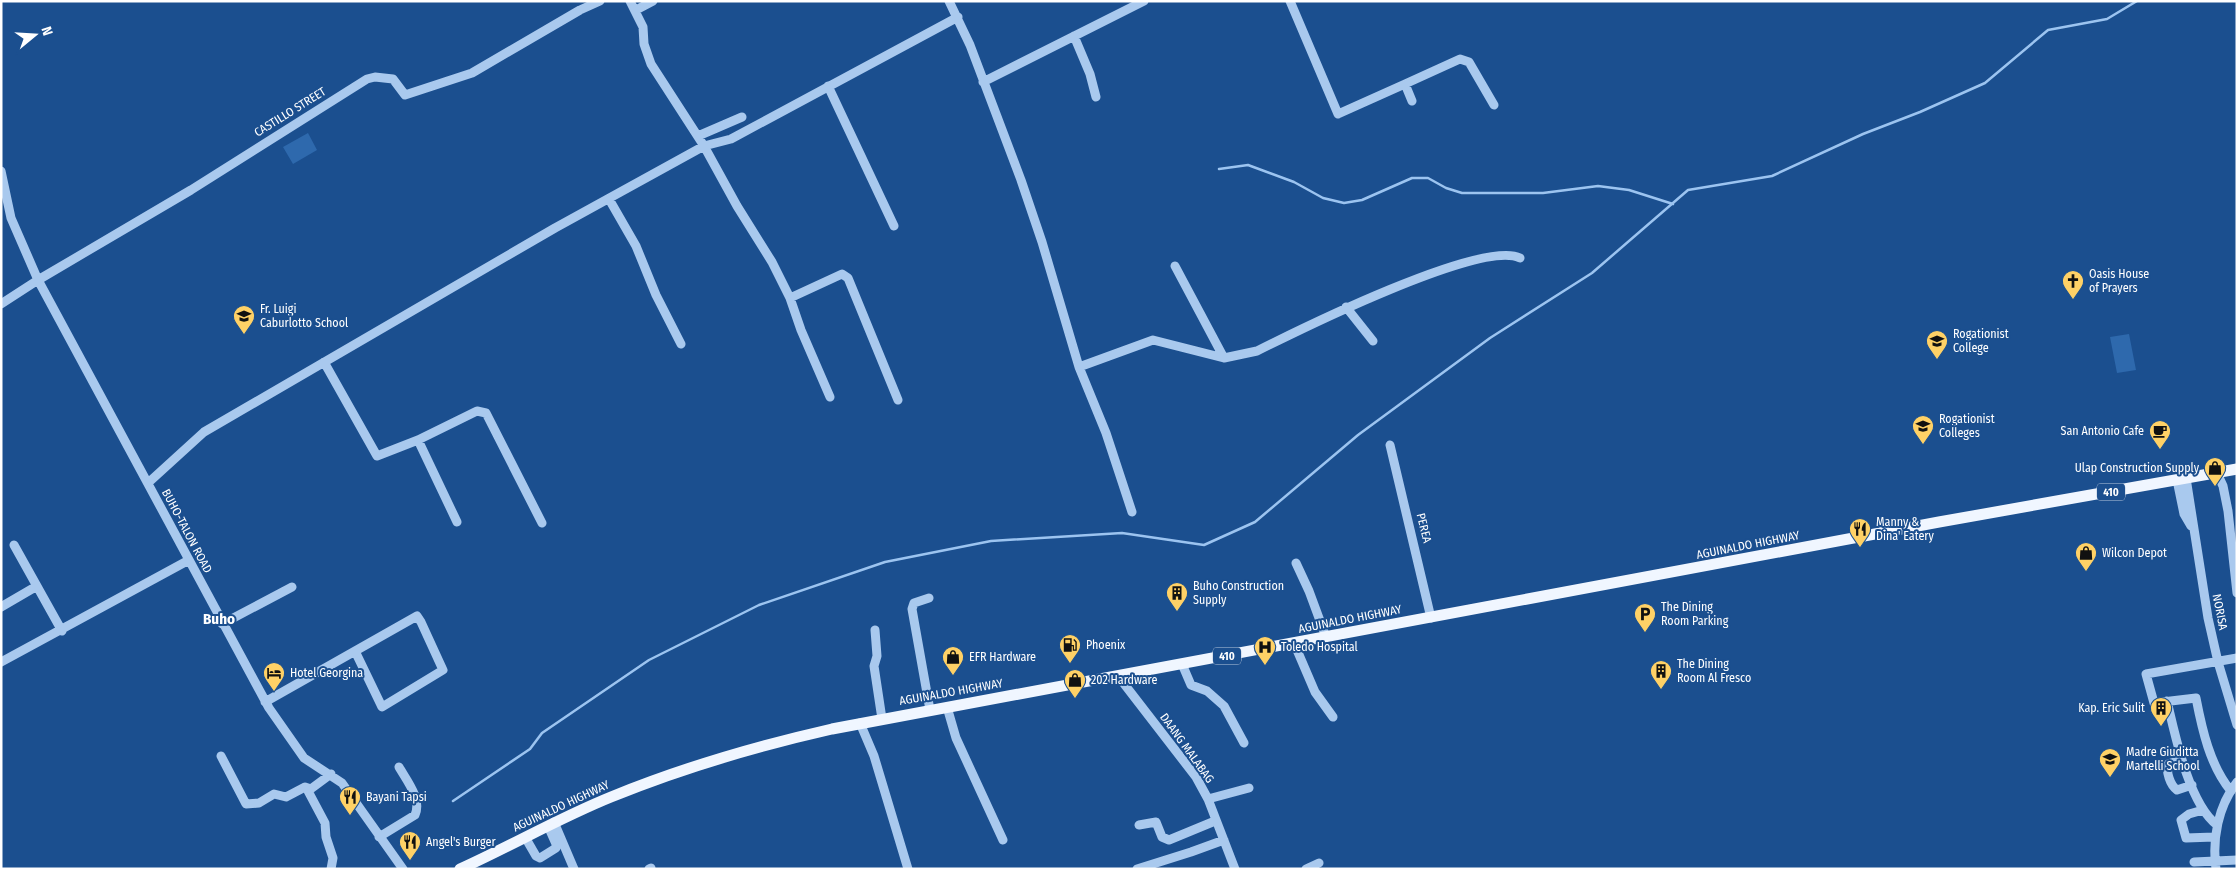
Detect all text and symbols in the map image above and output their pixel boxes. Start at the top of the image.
north arrow [10,10,60,60]
text: N [38,25,56,38]
street label: CASTILLO STREET [252,84,329,140]
place label: Oasis House of Prayers [2089,267,2149,295]
church icon: Oasis House of Prayers [2061,269,2085,300]
place label: Fr. Luigi Caburlotto School [260,302,348,330]
school or university icon: Fr. Luigi Caburlotto School [232,304,256,335]
place label: Rogationist College [1953,327,2009,355]
school or university icon: Rogationist College [1925,329,1949,360]
place label: Rogationist Colleges [1939,412,1995,440]
school or university icon: Rogationist Colleges [1911,414,1935,445]
cafe icon: San Antonio Cafe [2148,419,2172,450]
place label: San Antonio Cafe [2061,424,2144,438]
shop icon: Ulap Construction Supply [2203,456,2227,487]
place label: Ulap Construction Supply [2075,461,2200,475]
road number: 410 [2097,484,2125,501]
street label: BUHO-TALON ROAD [159,487,215,575]
street label: PEREA [1414,512,1435,545]
place label: Manny & Dina' Eatery [1876,515,1935,543]
restaurant icon: Manny & Dina' Eatery [1848,517,1872,548]
street label: AGUINALDO HIGHWAY [1695,528,1801,562]
shop icon: Wilcon Depot [2074,541,2098,572]
place label: Wilcon Depot [2102,546,2167,560]
place label: Buho Construction Supply [1193,579,1284,607]
building icon: Buho Construction Supply [1165,581,1189,612]
street label: NORISA [2210,593,2231,632]
place label: The Dining Room Parking [1661,600,1729,628]
street label: AGUINALDO HIGHWAY [1297,602,1403,636]
parking icon: The Dining Room Parking [1633,602,1657,633]
district label: Buho [203,610,235,628]
fuel station icon: Phoenix [1058,633,1082,664]
hospital icon: Toledo Hospital [1253,635,1277,666]
place label: Phoenix [1086,638,1126,652]
place label: Toledo Hospital [1281,640,1358,654]
shop icon: EFR Hardware [941,645,965,676]
road number: 410 [1213,648,1241,664]
place label: EFR Hardware [969,650,1036,664]
place label: The Dining Room Al Fresco [1677,657,1751,685]
building icon: The Dining Room Al Fresco [1649,659,1673,690]
hotel icon: Hotel Georgina [262,661,286,692]
place label: Hotel Georgina [290,666,363,680]
shop icon: 202 Hardware [1063,668,1087,699]
place label: 202 Hardware [1091,673,1157,687]
street label: AGUINALDO HIGHWAY [898,676,1004,708]
building icon: Kap. Eric Sulit [2149,696,2173,727]
place label: Kap. Eric Sulit [2078,701,2145,715]
street label: DAANG MALABAG [1157,711,1217,786]
place label: Madre Giuditta Martelli School [2126,745,2200,773]
school or university icon: Madre Giuditta Martelli School [2098,747,2122,778]
street label: AGUINALDO HIGHWAY [511,778,611,834]
restaurant icon: Bayani Tapsi [338,785,362,816]
place label: Bayani Tapsi [366,790,427,804]
restaurant icon: Angel's Burger [398,830,422,861]
place label: Angel's Burger [426,835,496,849]

